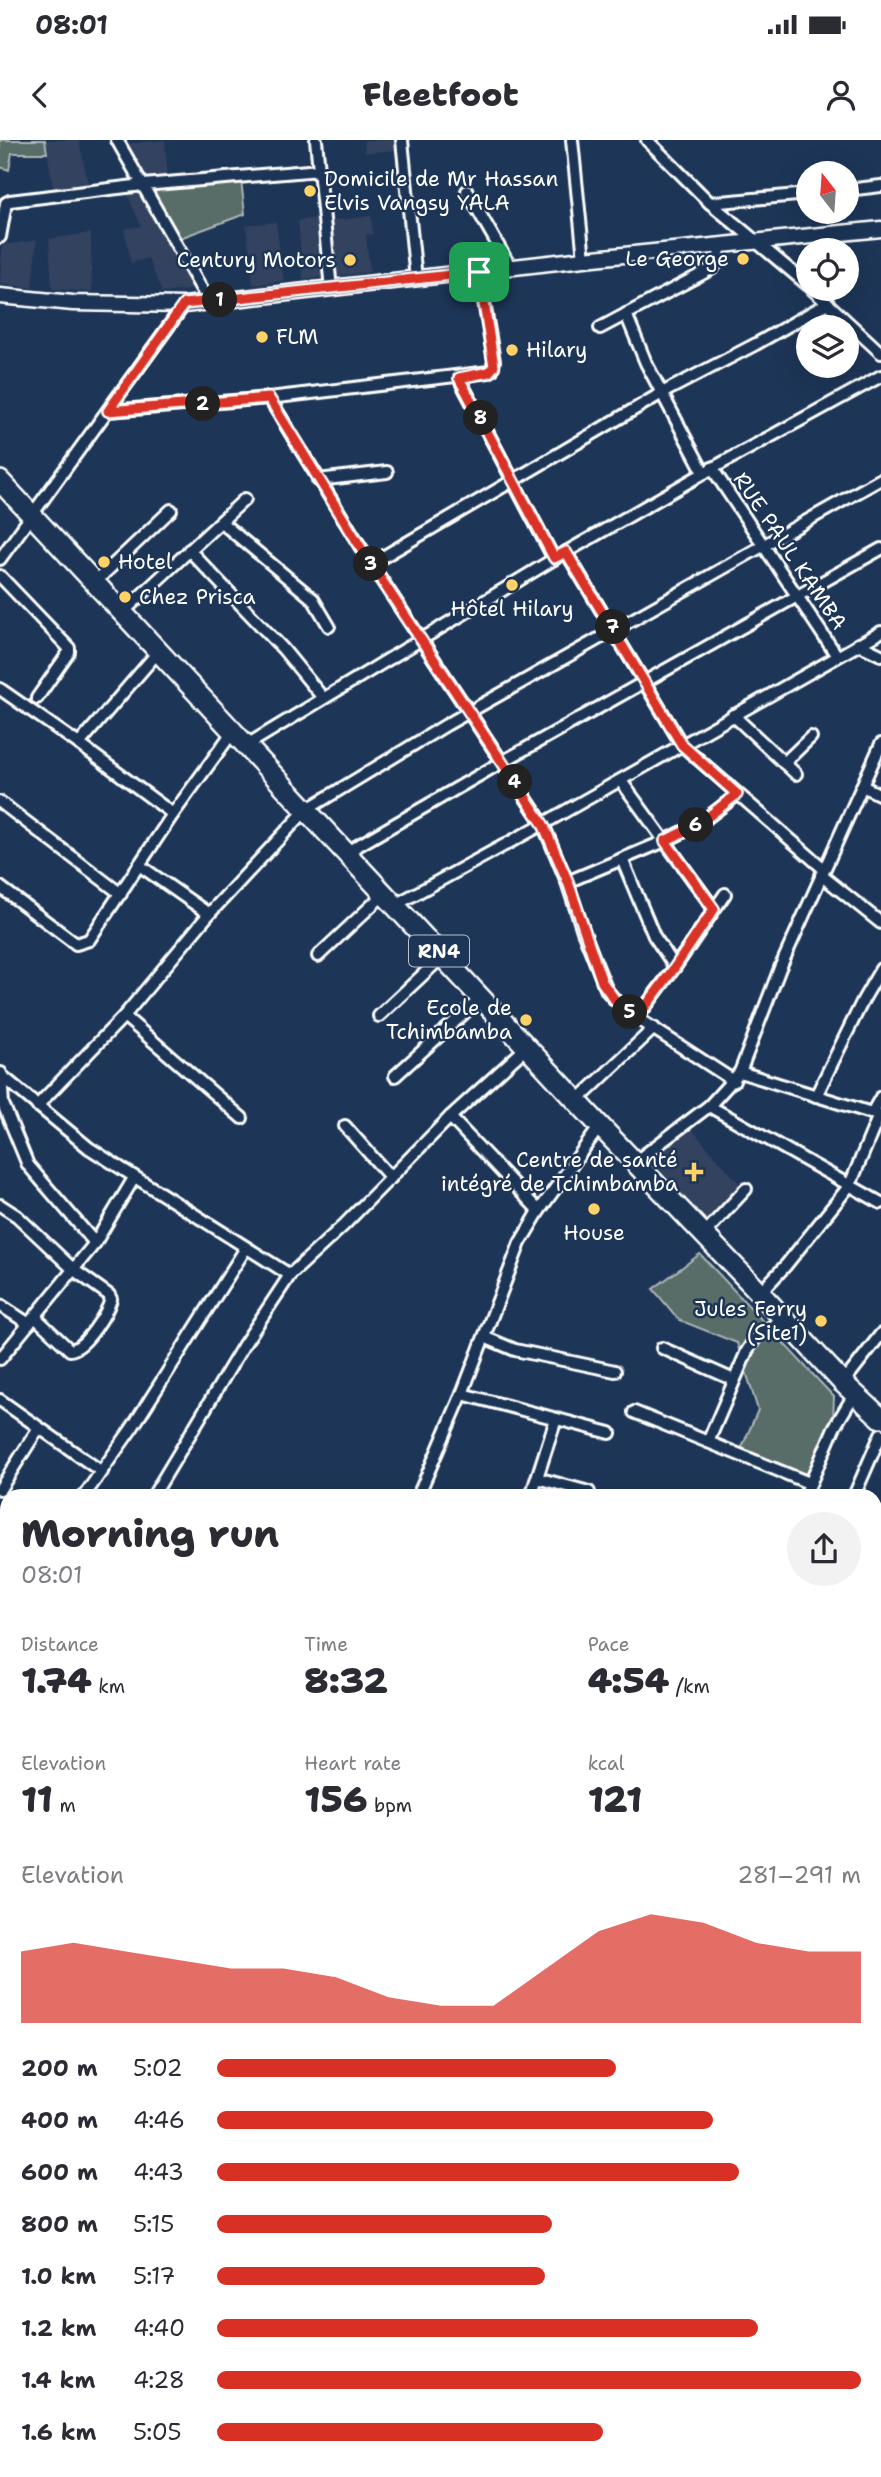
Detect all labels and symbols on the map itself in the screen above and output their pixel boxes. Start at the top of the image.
north arrow [796,161,859,224]
place label: Domicile de Mr Hassan Elvis Vangsy YALA [324,165,558,217]
marker: Domicile de Mr Hassan Elvis Vangsy YALA [302,183,318,199]
pin [449,242,509,302]
place label: Le George [625,245,729,273]
place label: Century Motors [177,246,336,274]
marker: Le George [735,251,751,267]
marker: Century Motors [342,252,358,268]
pin: 1 [202,282,238,318]
place label: FLM [276,323,318,351]
marker: FLM [254,329,270,345]
place label: Hilary [526,336,587,364]
marker: Hilary [504,342,520,358]
pin: 2 [186,386,220,422]
pin: 8 [463,400,498,436]
street label: RUE PAUL KAMBA [727,467,853,635]
pin: 3 [354,546,388,582]
place label: Hotel [118,548,173,576]
marker: Hotel [96,554,112,570]
marker: Hôtel Hilary [504,577,520,593]
place label: Chez Prisca [139,583,256,611]
marker: Chez Prisca [117,589,133,605]
place label: Hôtel Hilary [450,595,574,623]
pin: 7 [596,610,630,644]
pin: 4 [498,764,532,800]
pin: 6 [678,808,714,842]
road number: RN4 [409,936,469,966]
place label: Ecole de Tchimbamba [386,994,512,1046]
pin: 5 [612,994,648,1030]
marker: Ecole de Tchimbamba [518,1012,534,1028]
place label: Centre de santé intégré de Tchimbamba [441,1146,678,1198]
marker: Centre de santé intégré de Tchimbamba [684,1162,704,1182]
marker: House [586,1201,602,1217]
place label: House [563,1219,625,1247]
place label: Jules Ferry (Site1) [694,1295,807,1347]
marker: Jules Ferry (Site1) [813,1313,829,1329]

